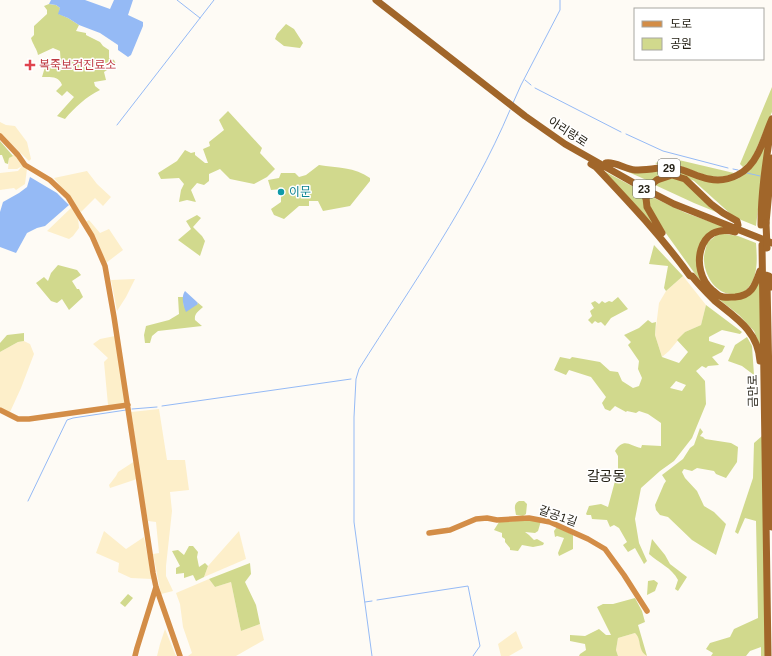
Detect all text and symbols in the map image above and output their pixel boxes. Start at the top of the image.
legend [634,8,764,60]
text: 도로 [670,17,692,31]
text: 공원 [670,37,692,51]
place label: 복죽보건진료소 [39,58,116,72]
marker: 복죽보건진료소 [24,59,36,71]
street label: 아리랑로 [546,114,590,150]
road number: 29 [658,159,680,177]
road number: 23 [633,180,655,198]
place label: 이문 [289,185,311,199]
marker: 이문 [276,187,286,197]
street label: 금만로 [746,374,760,408]
district label: 갈공동 [587,468,625,484]
street label: 갈공1길 [537,503,579,529]

